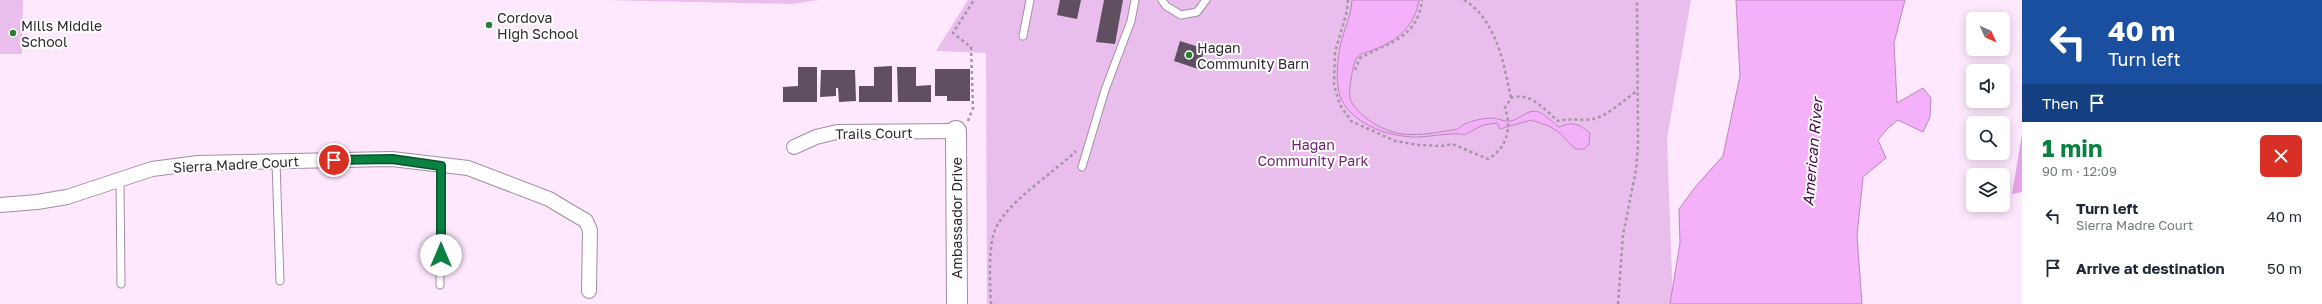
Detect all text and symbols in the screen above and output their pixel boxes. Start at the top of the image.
place label: Cordova High School [497,9,579,42]
north arrow [1966,12,2010,56]
map controls [1966,12,2010,212]
text: 40 m [2108,14,2175,47]
icon: left [2042,16,2094,68]
place label: Mills Middle School [21,17,102,50]
marker: Cordova High School [484,20,494,30]
marker: Mills Middle School [8,28,18,38]
place label: Hagan Community Barn [1197,39,1309,72]
text: Turn left [2108,48,2181,70]
marker: Hagan Community Barn [1184,50,1194,60]
button: sound [1966,64,2010,108]
icon: arrive [2086,92,2108,114]
text: Then [2042,94,2078,112]
water label: American River [1798,95,1826,207]
button: search [1966,116,2010,160]
street label: Trails Court [835,124,913,142]
text: 1 min [2042,133,2102,162]
button: close [2260,135,2302,177]
park label: Hagan Community Park [1257,136,1369,169]
pin [317,143,351,177]
icon: arrive [323,149,345,171]
street label: Sierra Madre Court [173,152,299,176]
street label: Ambassador Drive [948,157,965,279]
text: 90 m · 12:09 [2042,163,2117,179]
button: layers [1966,168,2010,212]
text: Turn left [2076,199,2138,217]
icon: left [2042,205,2064,227]
text: 40 m [2267,207,2302,225]
text: Sierra Madre Court [2076,217,2193,233]
position arrow [420,234,462,276]
icon: arrive [2042,257,2064,279]
text: Arrive at destination [2076,259,2225,277]
text: 50 m [2267,259,2302,277]

